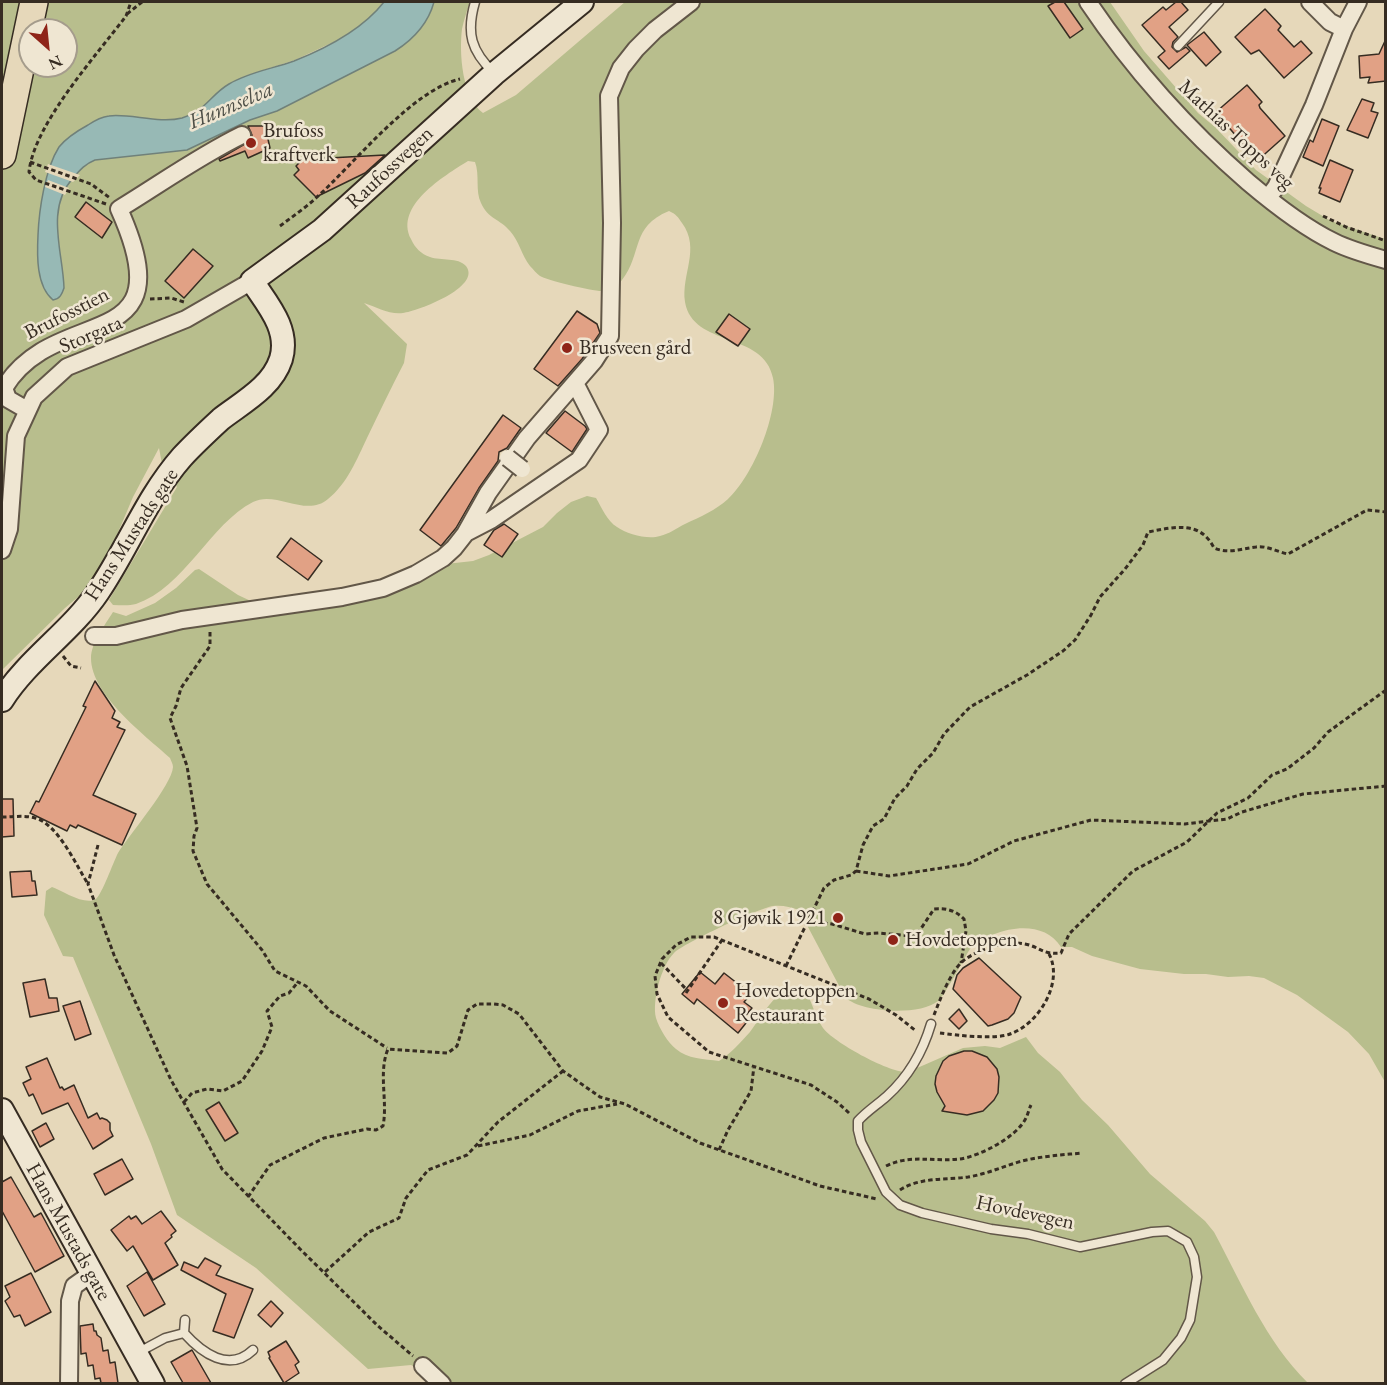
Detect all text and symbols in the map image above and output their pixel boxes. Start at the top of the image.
north arrow [18,18,78,78]
text: N [45,50,66,75]
street label: Mathias Topps veg [1173,75,1299,195]
water label: Hunnselva [185,76,277,136]
place label: Brufoss kraftverk [263,118,335,168]
street label: Raufossvegen [341,121,439,215]
marker: Brufoss kraftverk [244,136,258,150]
street label: Brufosstien [20,282,114,346]
street label: Storgata [56,310,126,360]
place label: Brusveen gård [579,335,691,361]
marker: Brusveen gård [560,341,574,355]
street label: Hans Mustads gate [80,464,184,606]
place label: 8 Gjøvik 1921 [713,905,826,931]
marker: 8 Gjøvik 1921 [831,911,845,925]
place label: Hovdetoppen [905,927,1018,953]
marker: Hovdetoppen [886,933,900,947]
place label: Hovedetoppen Restaurant [735,978,856,1028]
marker: Hovedetoppen Restaurant [716,996,730,1010]
street label: Hans Mustads gate [20,1159,116,1305]
street label: Hovdevegen [974,1190,1076,1236]

